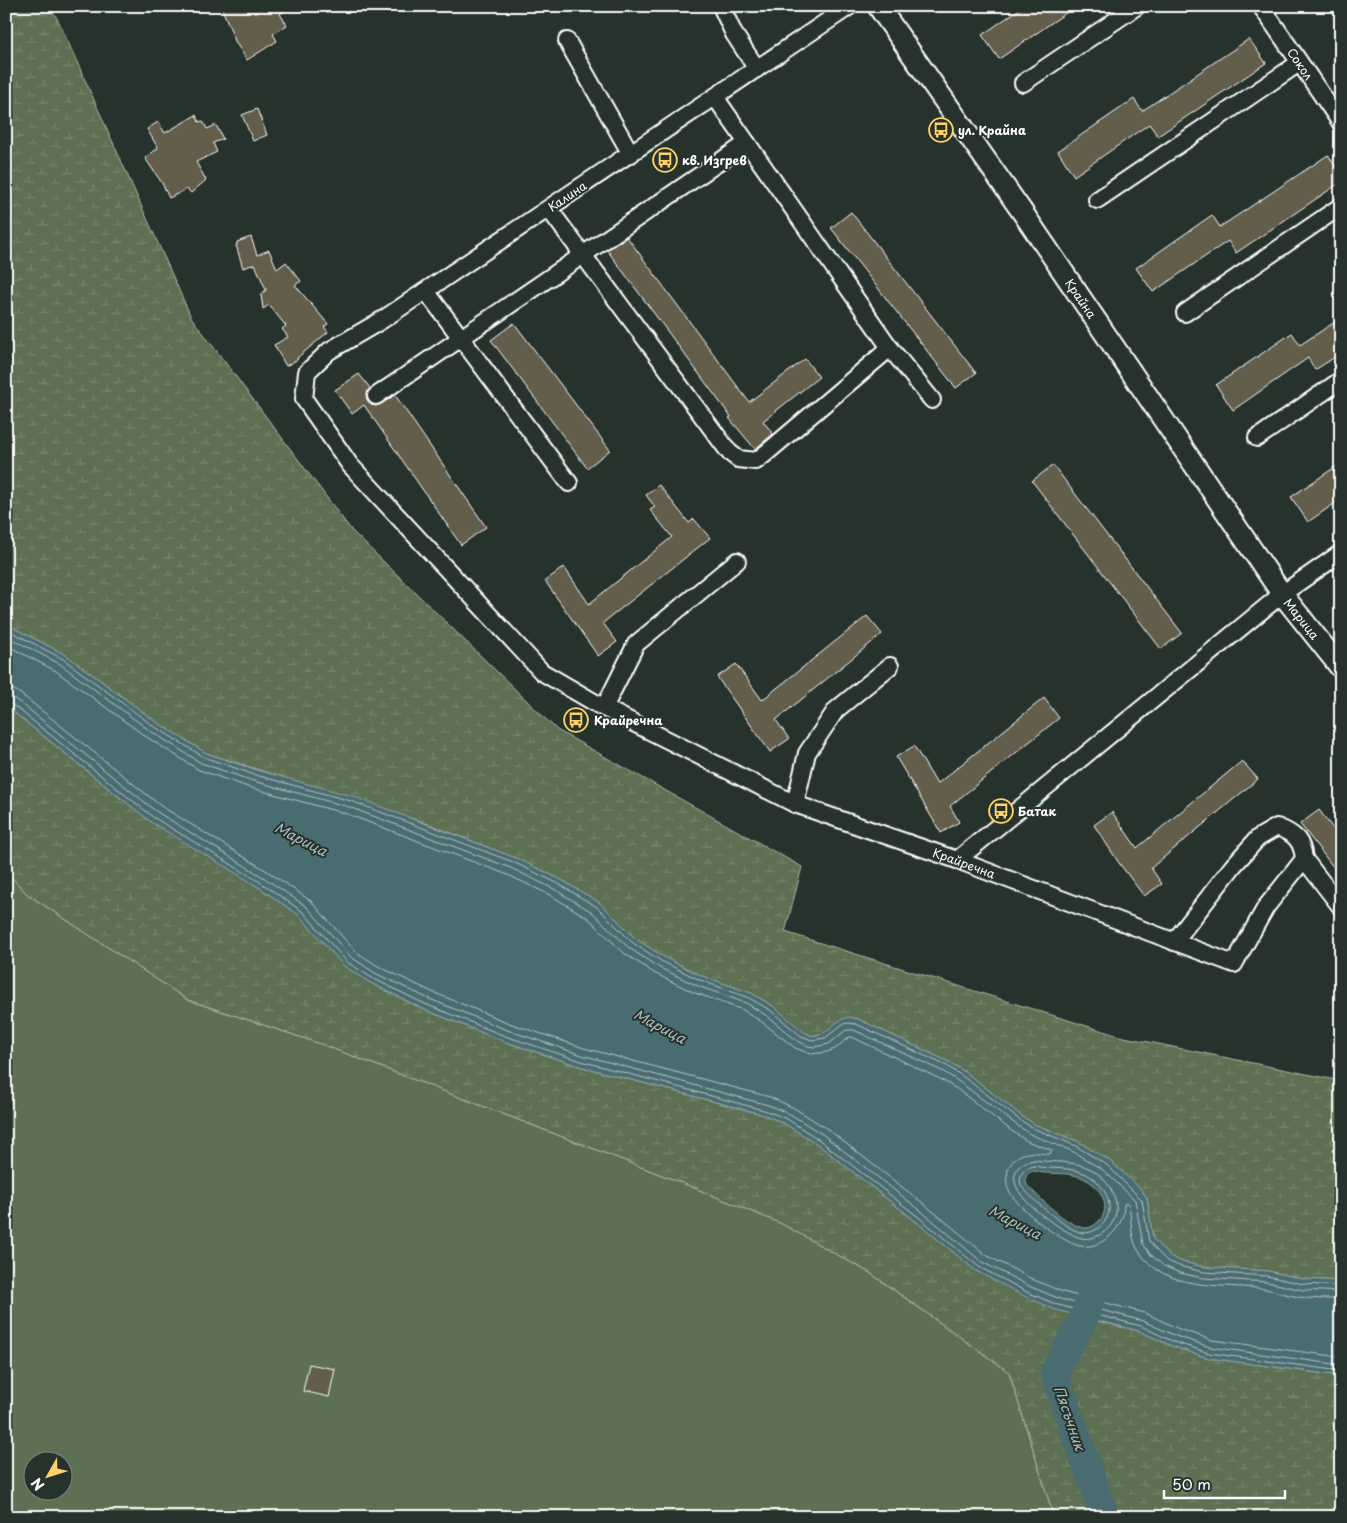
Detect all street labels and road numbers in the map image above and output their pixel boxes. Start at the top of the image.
street label: Сокол [1283,44,1318,83]
street label: Калина [544,176,590,216]
street label: Крайна [1061,275,1101,322]
street label: Марица [1280,594,1324,644]
street label: Крайречна [931,843,998,883]

